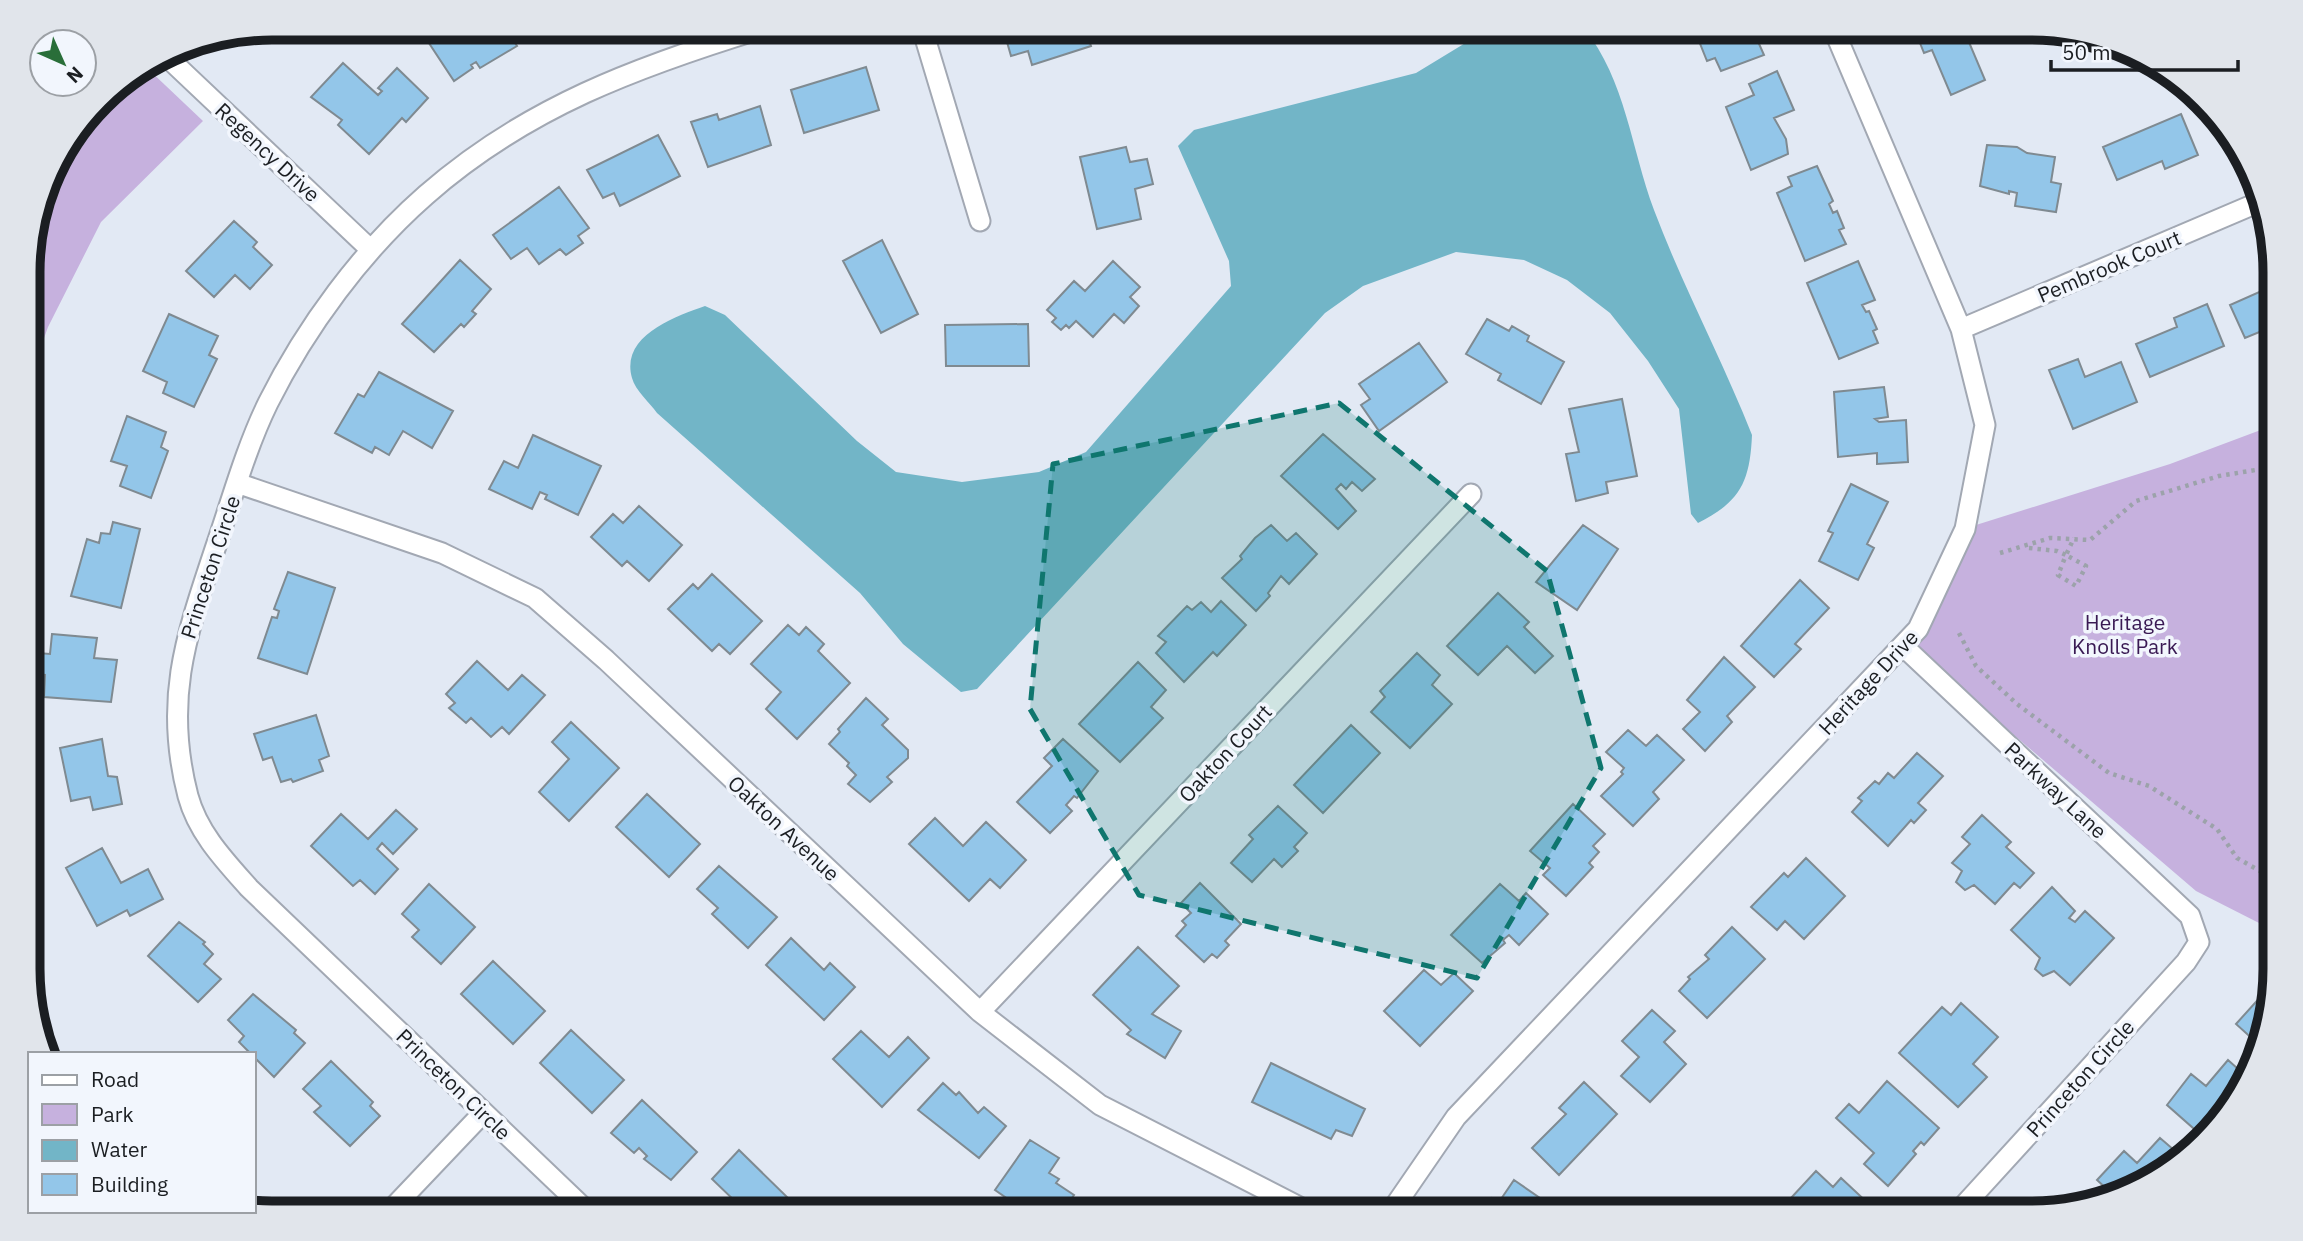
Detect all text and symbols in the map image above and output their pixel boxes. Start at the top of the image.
north arrow [28,28,98,98]
scale bar [2051,28,2238,72]
text: 50 m [2062,38,2111,66]
text: N [62,62,88,88]
street label: Regency Drive [210,96,326,208]
street label: Pembrook Court [2033,223,2185,309]
street label: Princeton Circle [174,492,246,642]
park label: Heritage Knolls Park [2072,608,2178,660]
street label: Heritage Drive [1812,623,1924,741]
street label: Oakton Court [1172,698,1278,808]
street label: Parkway Lane [1999,735,2113,845]
street label: Oakton Avenue [722,769,846,887]
street label: Princeton Circle [2020,1013,2140,1143]
street label: Princeton Circle [391,1022,517,1146]
legend [28,1052,256,1213]
text: Road [91,1065,139,1093]
text: Park [91,1100,134,1128]
text: Water [91,1135,148,1163]
text: Building [91,1170,168,1198]

